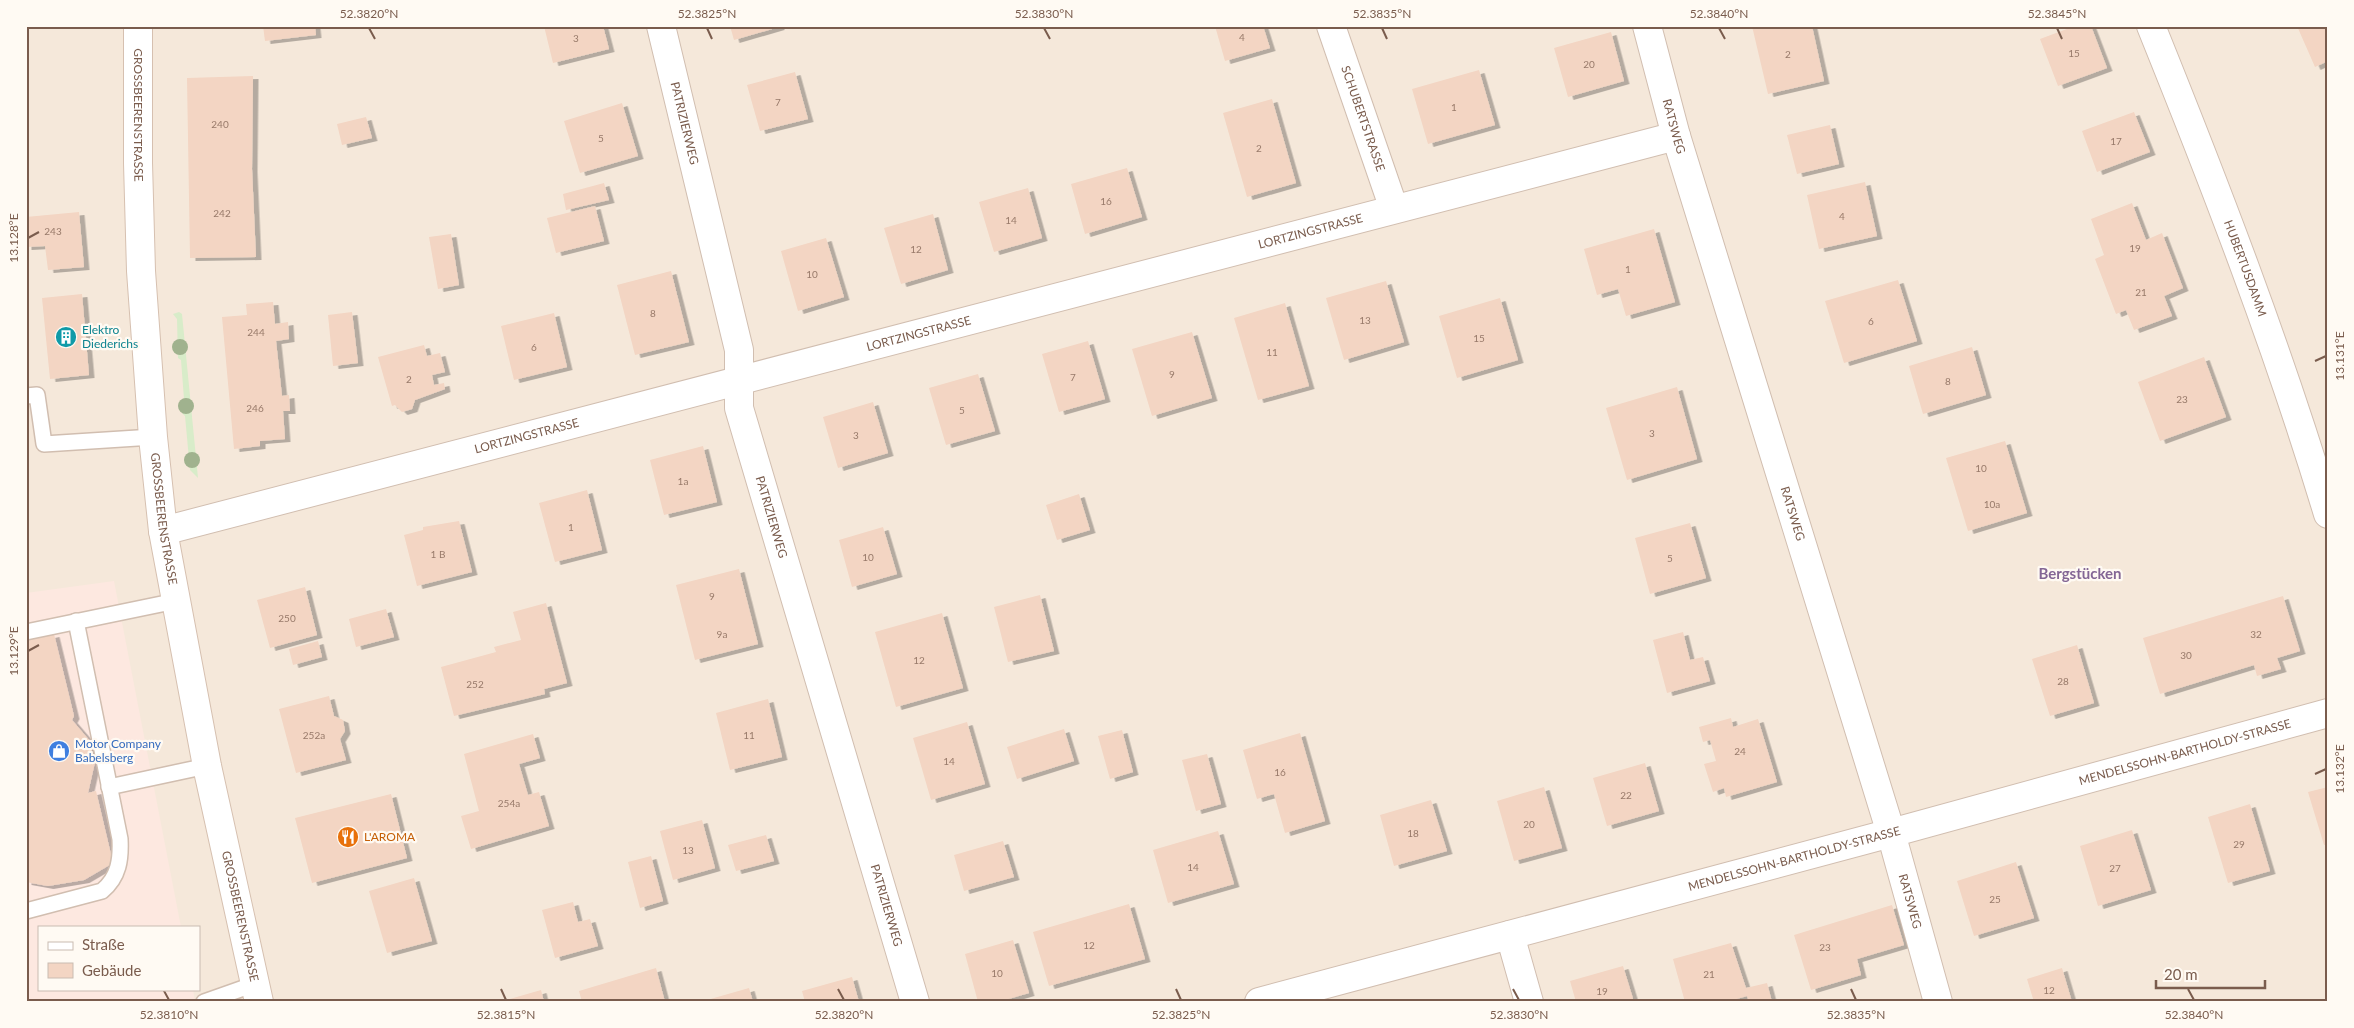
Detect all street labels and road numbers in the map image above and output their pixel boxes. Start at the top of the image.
street label: GROSSBEERENSTRASSE [131,48,147,182]
street label: SCHUBERTSTRASSE [1338,64,1389,173]
street label: PATRIZIERWEG [668,80,702,166]
street label: RATSWEG [1660,97,1689,156]
street label: LORTZINGSTRASSE [1257,210,1364,252]
street label: HUBERTUSDAMM [2221,218,2270,319]
street label: LORTZINGSTRASSE [865,312,973,354]
street label: LORTZINGSTRASSE [473,415,581,456]
street label: GROSSBEERENSTRASSE [148,452,181,586]
street label: PATRIZIERWEG [753,474,791,560]
street label: RATSWEG [1778,484,1809,543]
street label: MENDELSSOHN-BARTHOLDY-STRASSE [2077,716,2292,788]
street label: MENDELSSOHN-BARTHOLDY-STRASSE [1686,823,1902,894]
street label: GROSSBEERENSTRASSE [219,849,262,983]
street label: PATRIZIERWEG [868,862,906,948]
street label: RATSWEG [1896,872,1925,930]

